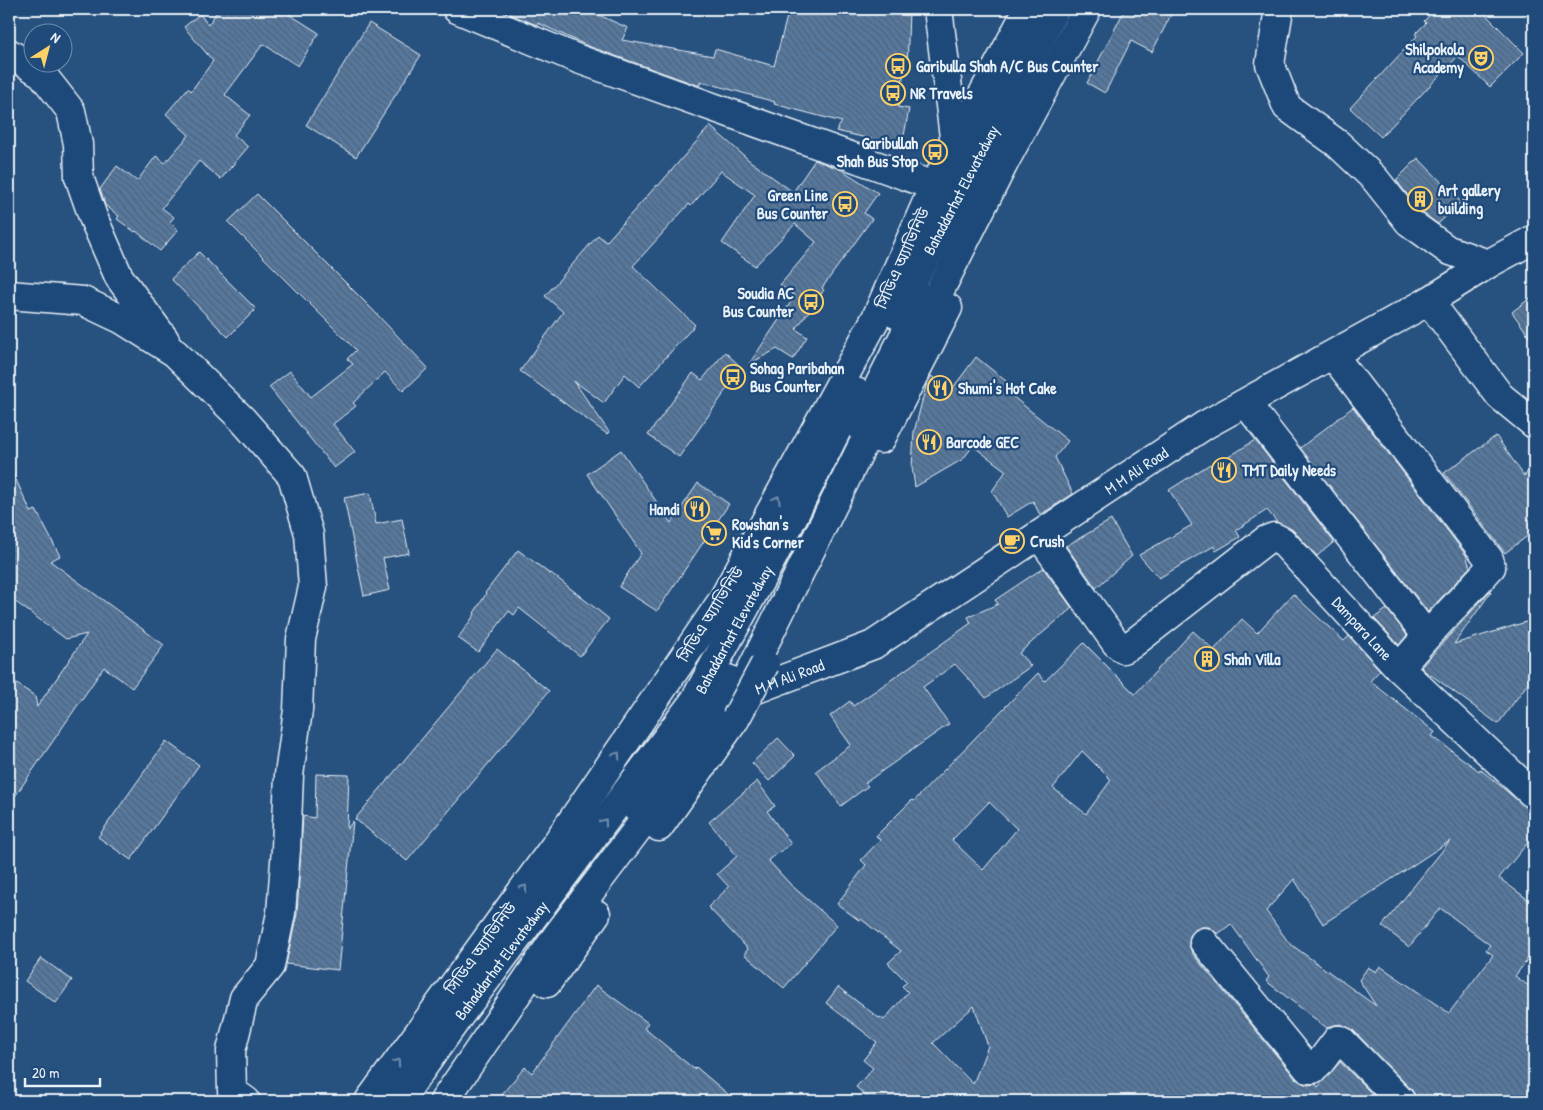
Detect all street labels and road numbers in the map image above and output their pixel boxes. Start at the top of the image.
street label: Bahaddarhat Elevatedway [918,121,1004,259]
street label: সিডিএ অ্যাভিনিউ [869,203,934,313]
street label: M M Ali Road [1100,442,1172,500]
street label: সিডিএ অ্যাভিনিউ [671,561,748,667]
street label: Bahaddarhat Elevatedway [690,561,778,698]
street label: Dampara Lane [1327,591,1398,666]
street label: M M Ali Road [752,654,827,700]
street label: Bahaddarhat Elevatedway [449,896,553,1024]
street label: সিডিএ অ্যাভিনিউ [439,897,521,999]

